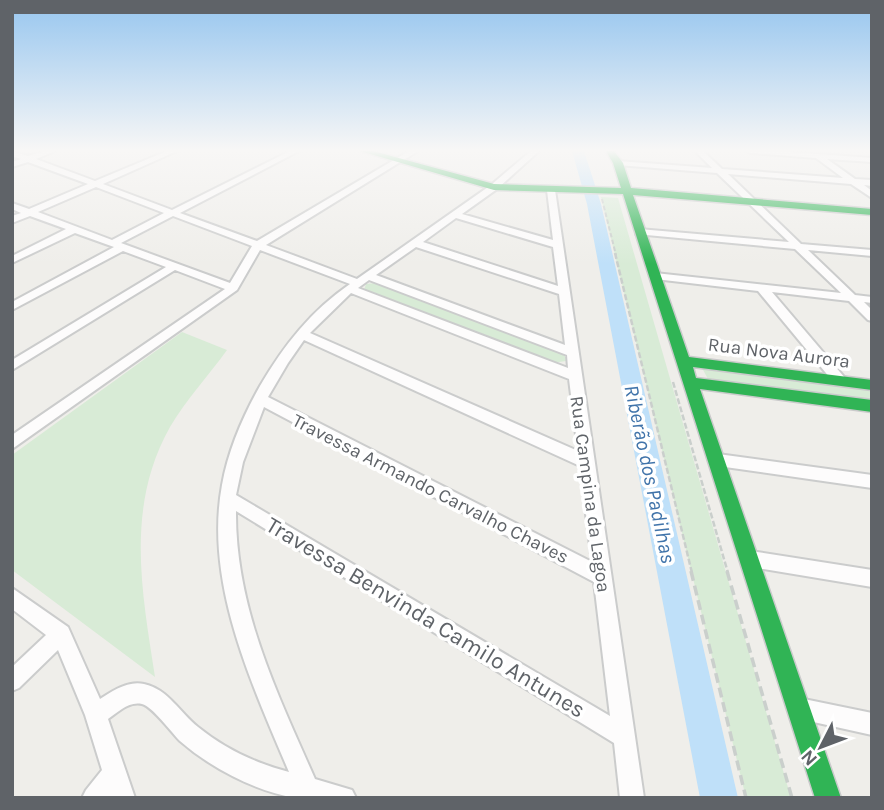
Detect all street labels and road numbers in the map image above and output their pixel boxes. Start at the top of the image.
street label: Rua Nova Aurora [707,333,851,373]
street label: Rua Campina da Lagoa [565,394,615,594]
street label: Travessa Armando Carvalho Chaves [289,409,572,568]
street label: Travessa Benvinda Camilo Antunes [261,511,590,724]

